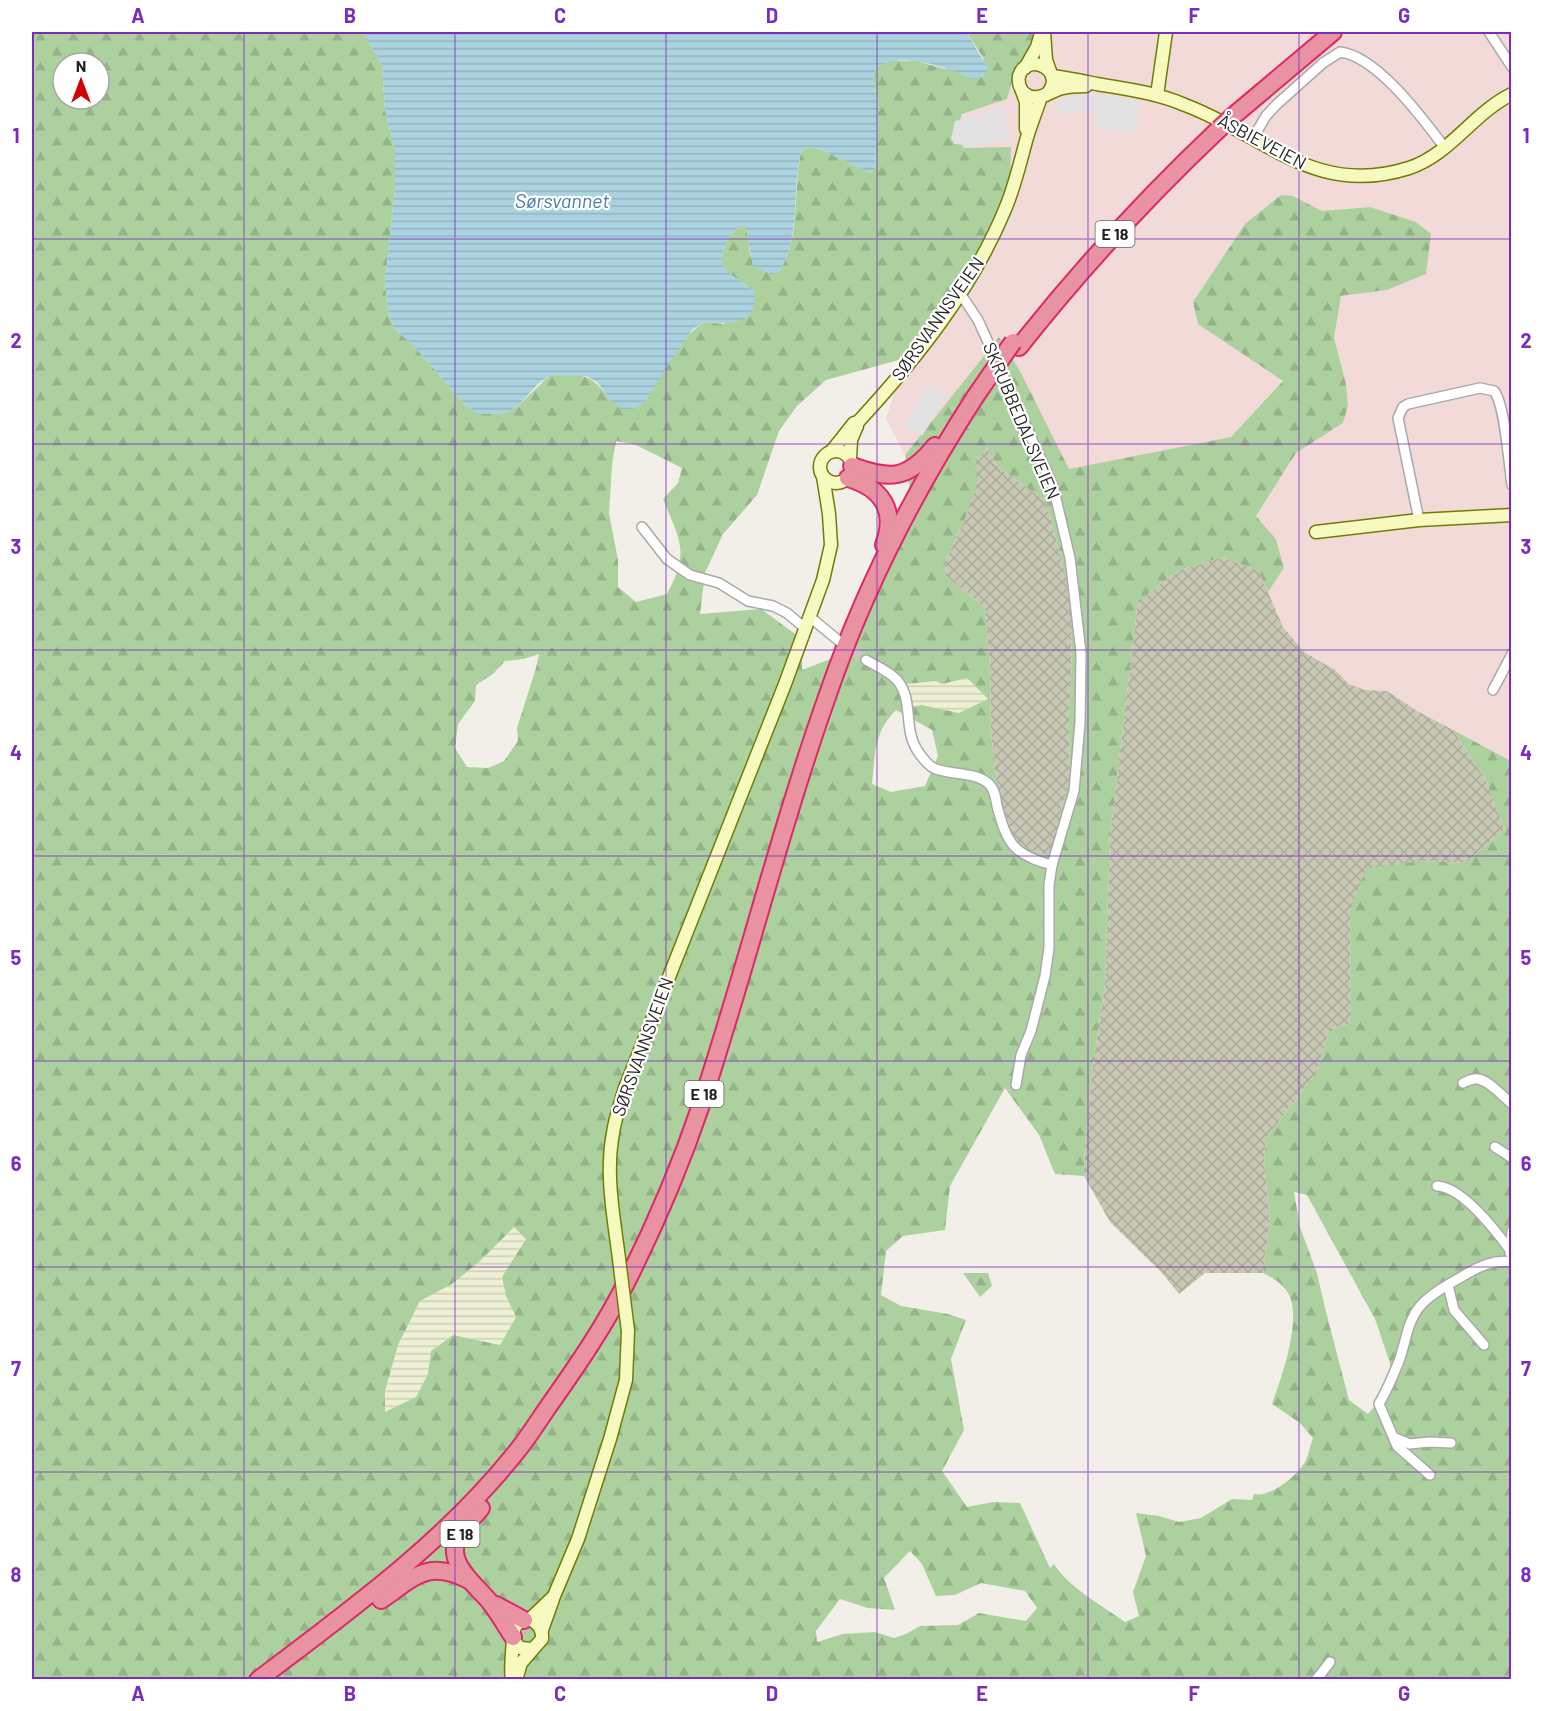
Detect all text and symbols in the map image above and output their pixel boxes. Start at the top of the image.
text: A [131,3,145,27]
text: B [344,3,356,27]
text: C [554,3,566,27]
text: D [766,3,778,27]
text: E [976,3,988,27]
text: F [1188,3,1200,27]
text: G [1398,3,1410,27]
north arrow [51,51,111,111]
text: N [76,56,86,75]
street label: ÅSBIEVEIEN [1215,109,1310,174]
text: 1 [12,123,20,147]
text: 1 [1522,123,1530,147]
water label: Sørsvannet [515,188,609,212]
road number: E 18 [1096,221,1134,247]
street label: SØRSVANNSVEIEN [886,252,988,385]
text: 2 [10,328,22,352]
text: 2 [1520,328,1532,352]
street label: SKRUBBEDALSVEIEN [979,339,1065,503]
text: 3 [11,534,21,558]
text: 3 [1521,534,1531,558]
text: 4 [10,740,22,764]
text: 4 [1520,740,1532,764]
text: 5 [11,945,22,969]
text: 5 [1521,945,1532,969]
street label: SØRSVANNSVEIEN [607,974,677,1119]
road number: E 18 [684,1081,724,1107]
text: 6 [11,1151,22,1175]
text: 6 [1521,1151,1532,1175]
text: 7 [11,1356,21,1380]
text: 7 [1521,1356,1531,1380]
road number: E 18 [440,1521,480,1547]
text: 8 [11,1562,22,1586]
text: 8 [1521,1562,1532,1586]
text: A [131,1681,145,1705]
text: B [344,1681,356,1705]
text: C [554,1681,566,1705]
text: D [766,1681,778,1705]
text: E [976,1681,988,1705]
text: F [1188,1681,1200,1705]
text: G [1398,1681,1410,1705]

